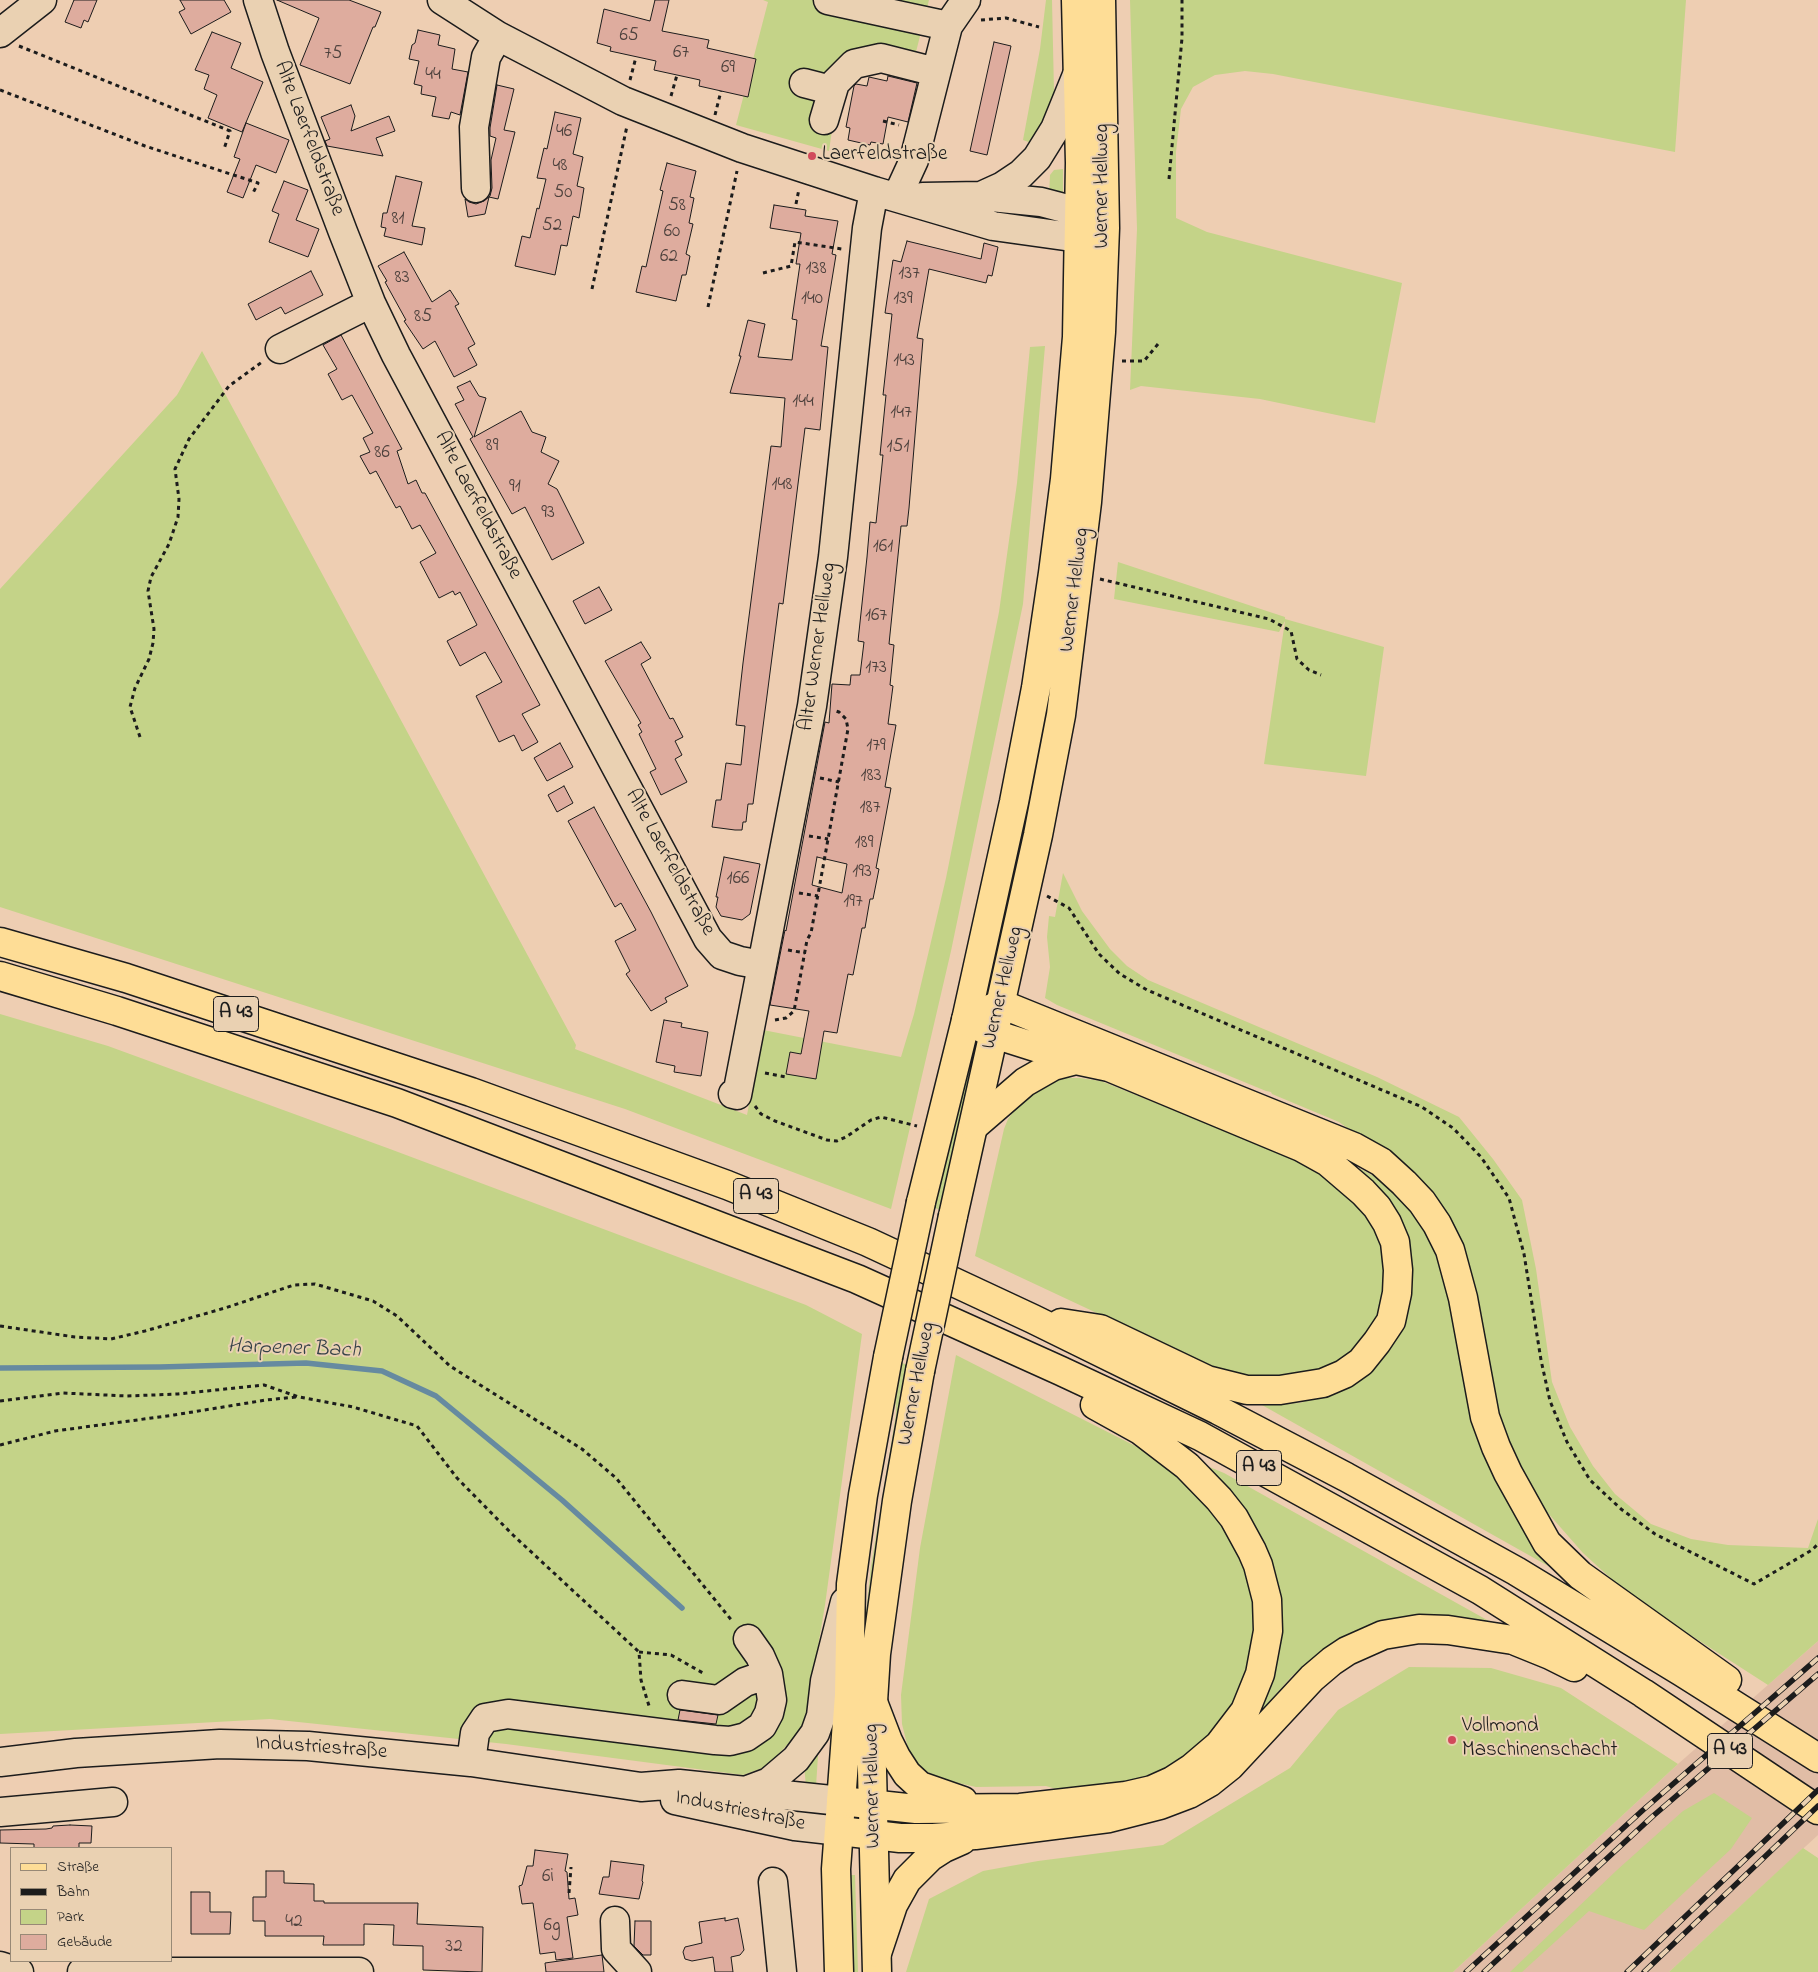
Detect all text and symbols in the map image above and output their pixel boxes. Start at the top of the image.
house number: 65 [619,26,639,48]
house number: 67 [673,43,689,65]
house number: 75 [324,44,342,66]
street label: Alte Laerfeldstraße [267,58,349,220]
house number: 69 [721,58,735,80]
house number: 44 [425,65,441,87]
house number: 46 [556,122,572,144]
street label: Werner Hellweg [1091,123,1117,249]
place label: Laerfeldstraße [822,143,947,169]
marker: Laerfeldstraße [806,150,818,162]
house number: 48 [553,156,567,178]
house number: 50 [553,183,573,205]
house number: 58 [668,196,686,218]
house number: 81 [391,209,405,231]
house number: 52 [542,216,562,238]
house number: 60 [664,222,680,244]
house number: 62 [660,247,678,269]
house number: 138 [805,259,827,281]
house number: 137 [898,264,920,286]
house number: 83 [395,268,409,290]
house number: 140 [801,289,823,311]
house number: 139 [893,289,913,311]
house number: 85 [414,307,432,329]
house number: 143 [893,351,915,373]
house number: 144 [792,392,814,414]
house number: 147 [890,403,912,425]
street label: Alte Laerfeldstraße [427,428,527,584]
house number: 89 [486,436,498,458]
house number: 151 [887,437,909,459]
house number: 86 [374,443,390,465]
house number: 148 [772,475,792,497]
house number: 91 [509,477,521,499]
house number: 93 [541,503,555,525]
street label: Werner Hellweg [1056,526,1096,654]
house number: 161 [873,537,893,559]
street label: Alter Werner Hellweg [795,561,843,733]
house number: 167 [865,606,887,628]
house number: 173 [865,658,887,680]
house number: 179 [866,736,886,758]
house number: 183 [860,766,882,788]
street label: Alte Laerfeldstraße [618,785,720,941]
house number: 187 [860,798,880,820]
house number: 189 [855,833,873,855]
house number: 193 [852,862,872,884]
house number: 166 [727,869,749,891]
house number: 197 [843,892,863,914]
street label: Werner Hellweg [978,924,1030,1052]
road number: A 43 [214,996,258,1032]
road number: A 43 [734,1178,778,1214]
street label: Werner Hellweg [894,1320,942,1448]
water label: Harpener Bach [227,1334,361,1366]
road number: A 43 [1236,1450,1282,1486]
place label: Vollmond Maschinenschacht [1462,1715,1618,1765]
street label: Werner Hellweg [860,1723,888,1849]
street label: Industriestraße [254,1732,388,1766]
marker: Vollmond Maschinenschacht [1446,1734,1458,1746]
road number: A 43 [1708,1734,1752,1768]
street label: Industriestraße [673,1786,807,1838]
legend [10,1847,172,1962]
text: Straße [57,1856,99,1878]
house number: 6i [542,1867,554,1889]
text: Bahn [57,1881,90,1903]
text: Park [57,1906,84,1928]
house number: 42 [285,1912,303,1934]
house number: 6g [544,1916,560,1938]
text: Gebäude [57,1931,112,1953]
house number: 32 [445,1937,463,1959]

